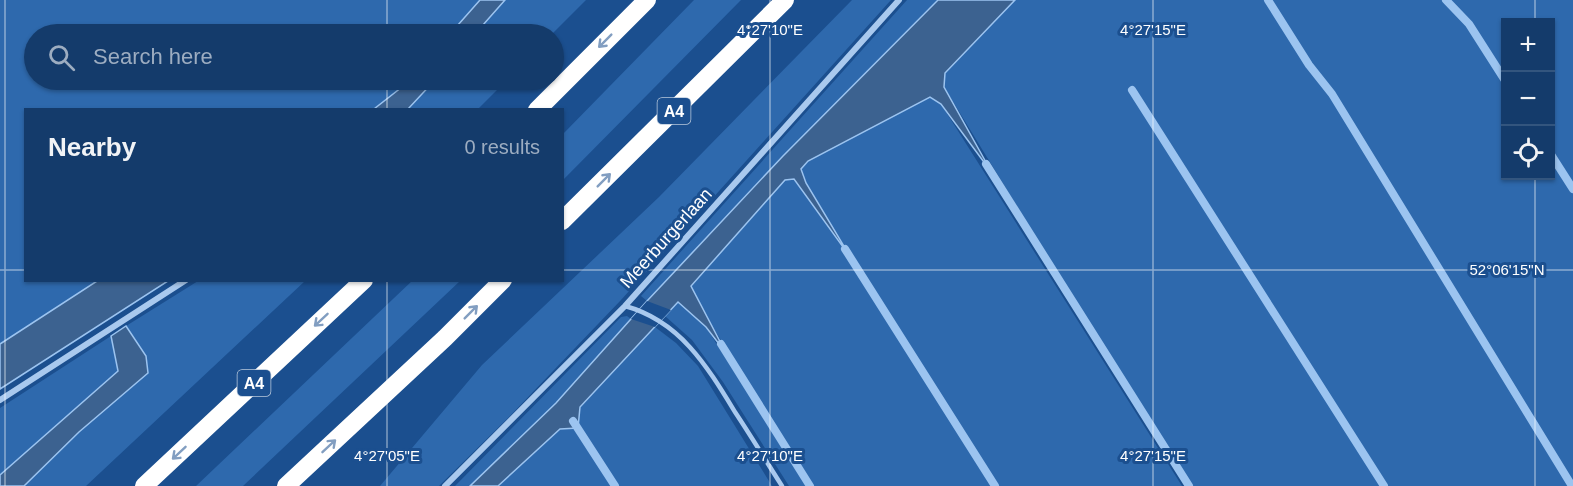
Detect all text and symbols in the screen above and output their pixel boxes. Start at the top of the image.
map controls [1501,18,1555,180]
button: + [1501,18,1555,72]
text: 4°27'10"E [737,21,803,38]
text: 4°27'15"E [1120,21,1186,38]
search box [24,24,564,90]
one-way arrow [598,34,613,49]
icon: search [45,41,78,74]
text: Search here [93,44,213,69]
button: − [1501,72,1555,126]
road number: A4 [658,98,690,124]
button: locate [1501,126,1555,180]
text: Nearby [48,132,136,162]
text: 0 results [464,136,540,158]
one-way arrow [596,173,611,188]
street label: Meerburgerlaan [616,184,716,292]
text: 52°06'15"N [1469,261,1545,278]
one-way arrow [463,305,478,320]
one-way arrow [314,313,329,327]
road number: A4 [238,370,270,396]
one-way arrow [321,439,336,453]
one-way arrow [171,446,186,461]
text: 4°27'05"E [354,447,420,464]
text: 4°27'10"E [737,447,803,464]
text: 4°27'15"E [1120,447,1186,464]

